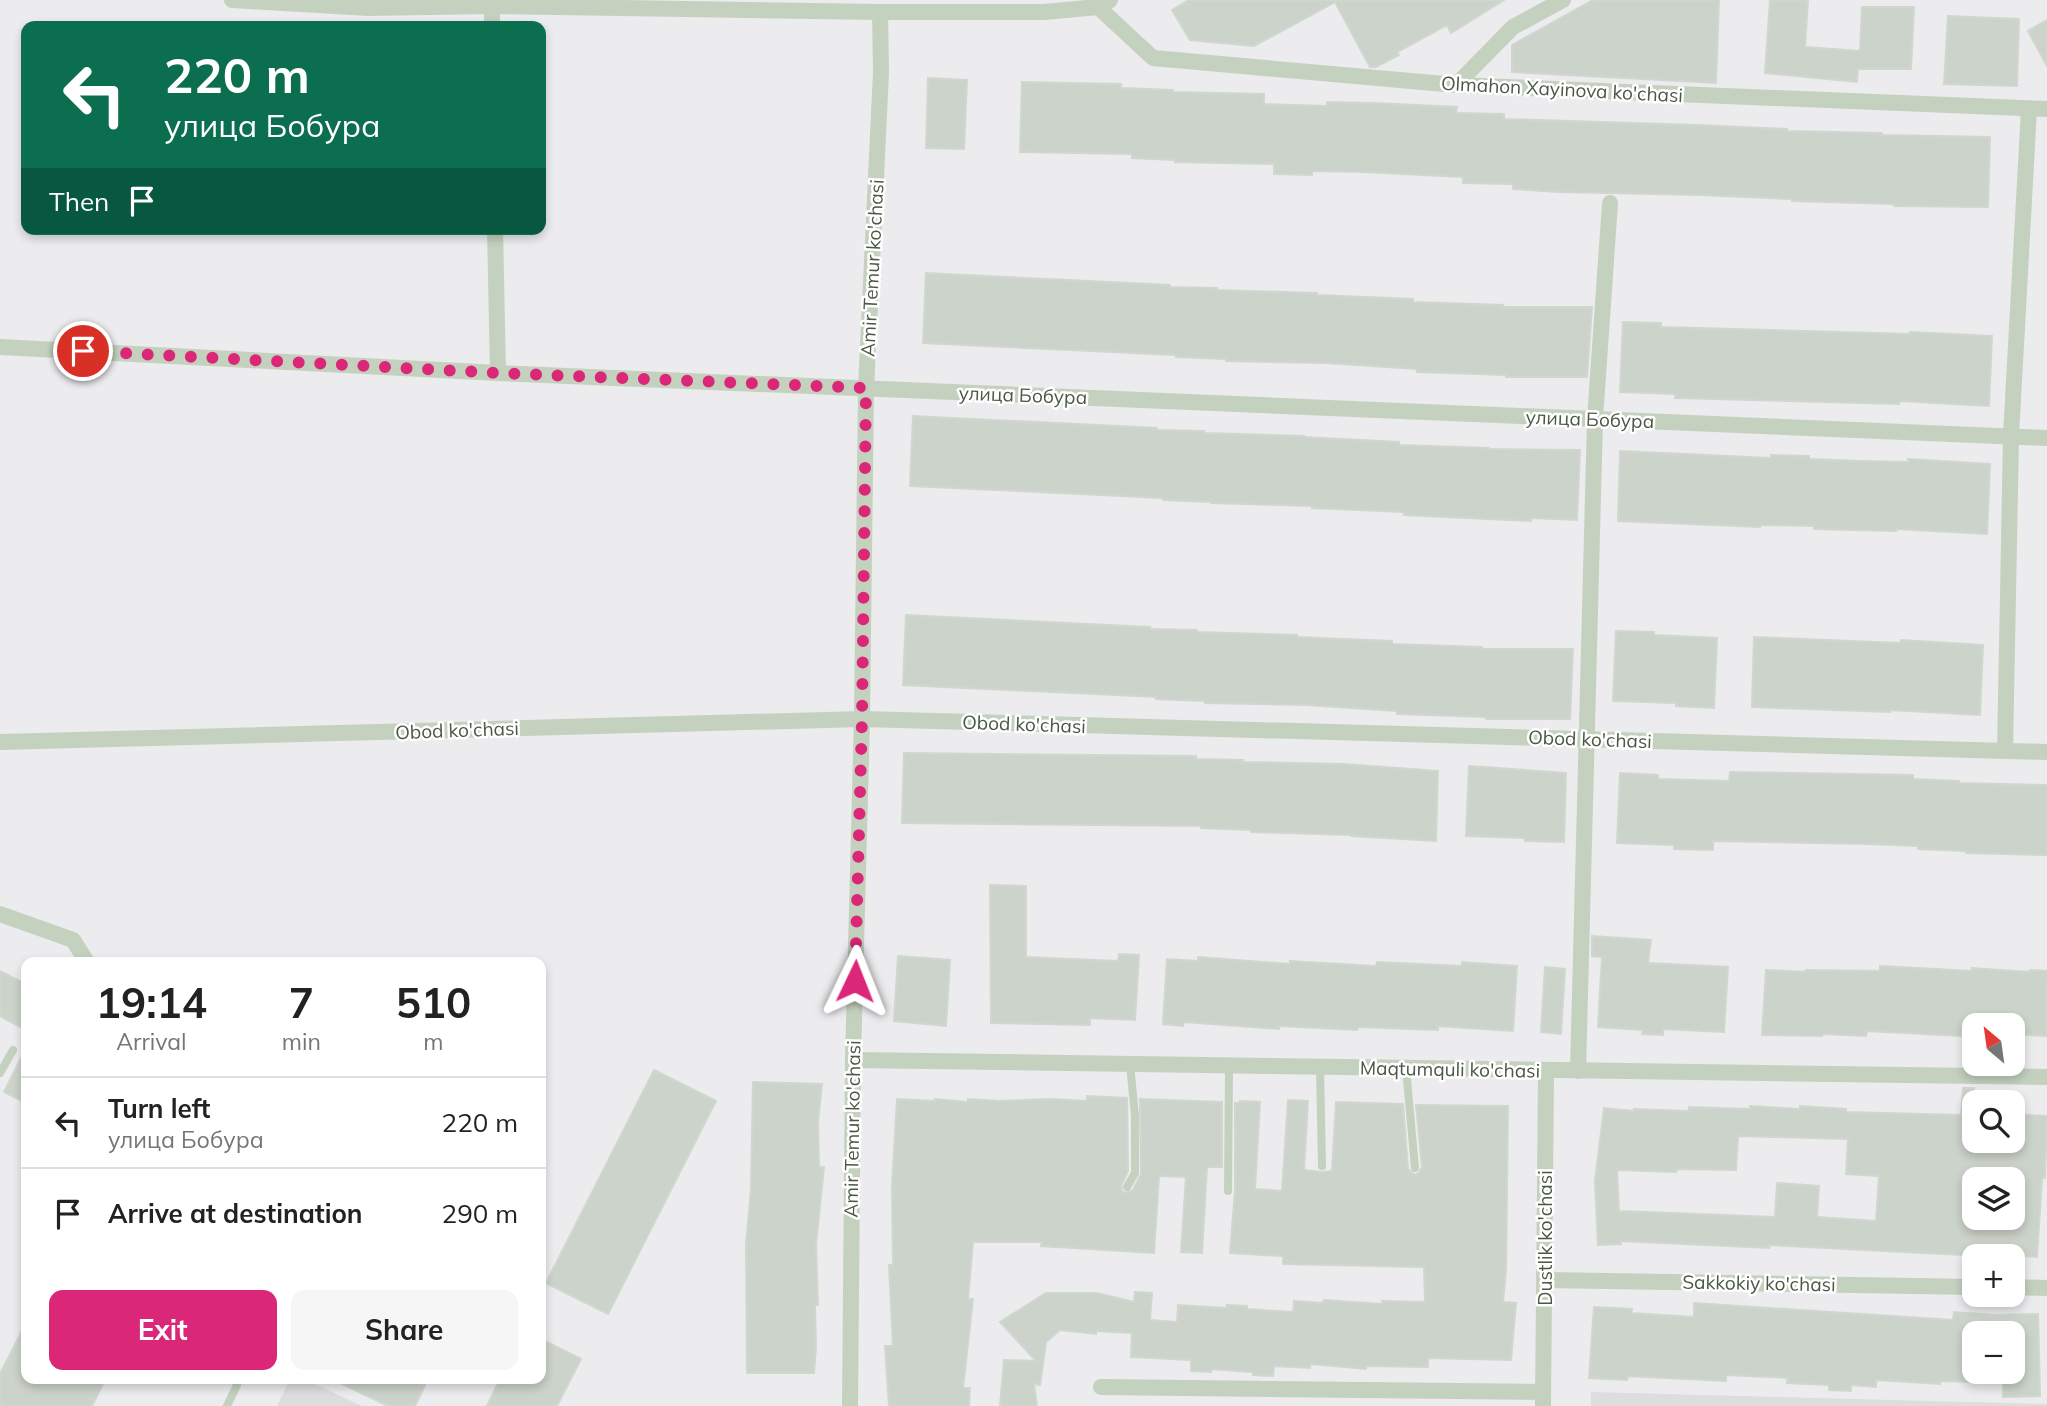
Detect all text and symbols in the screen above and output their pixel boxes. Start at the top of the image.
text: 220 m [164,44,310,105]
icon: left [49,49,140,140]
street label: Olmahon Xayinova ko'chasi [1440,71,1684,107]
text: улица Бобура [164,105,381,145]
street label: Amir Temur ko'chasi [855,179,889,357]
icon: arrive [123,182,161,220]
text: Then [49,185,109,218]
pin [53,321,113,381]
icon: arrive [64,332,102,370]
street label: улица Бобура [958,381,1088,409]
street label: улица Бобура [1525,405,1655,433]
street label: Obod ko'chasi [962,710,1086,738]
street label: Obod ko'chasi [395,716,519,744]
street label: Obod ko'chasi [1528,725,1652,753]
position arrow [818,944,892,1018]
text: 19:14 [96,976,207,1029]
text: 7 [289,976,314,1029]
text: 510 [396,976,471,1029]
north arrow [1962,1013,2025,1076]
map controls [1962,1013,2025,1384]
text: Arrival [116,1027,187,1056]
text: min [282,1027,321,1056]
text: m [423,1027,444,1056]
street label: Amir Temur ko'chasi [838,1040,866,1218]
street label: Maqtumquli ko'chasi [1360,1055,1540,1083]
button: search [1962,1090,2025,1153]
text: Turn left [108,1092,210,1125]
icon: left [49,1104,87,1142]
text: 220 m [442,1106,518,1139]
text: улица Бобура [108,1125,264,1154]
button: layers [1962,1167,2025,1230]
street label: Dustlik ko'chasi [1533,1170,1557,1306]
icon: arrive [49,1195,87,1233]
text: Arrive at destination [108,1197,363,1230]
text: 290 m [442,1197,518,1230]
button: + [1962,1244,2025,1307]
street label: Sakkokiy ko'chasi [1682,1270,1836,1296]
button: Exit [49,1290,277,1370]
button: Share [291,1290,518,1370]
button: − [1962,1321,2025,1384]

